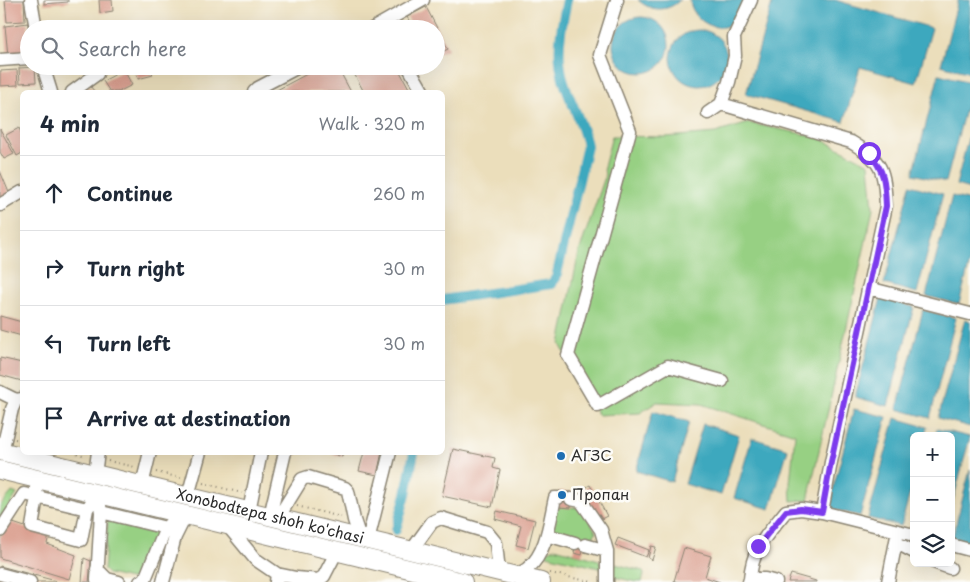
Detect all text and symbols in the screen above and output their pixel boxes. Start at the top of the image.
search box [20,20,445,75]
icon: search [38,34,66,62]
text: Search here [78,34,187,62]
text: 4 min [40,107,100,139]
text: Walk · 320 m [319,111,425,135]
route start [858,142,881,165]
icon: ahead [40,179,68,207]
text: Continue [87,179,173,207]
text: 260 m [373,181,425,205]
icon: right [40,254,68,282]
text: Turn right [87,254,185,282]
text: 30 m [383,256,425,280]
icon: left [40,329,68,357]
text: Turn left [87,329,171,357]
text: 30 m [383,331,425,355]
icon: arrive [40,404,68,432]
text: Arrive at destination [87,404,291,432]
map controls [910,432,955,567]
button: + [910,432,955,477]
place label: АГЗС [571,443,612,466]
marker: АГЗС [555,450,567,462]
button: − [910,477,955,522]
street label: Xonobodtepa shoh ko'chasi [174,481,367,549]
place label: Пропан [572,482,629,505]
marker: Пропан [556,489,568,501]
button: layers [910,522,955,567]
route end [747,535,770,558]

